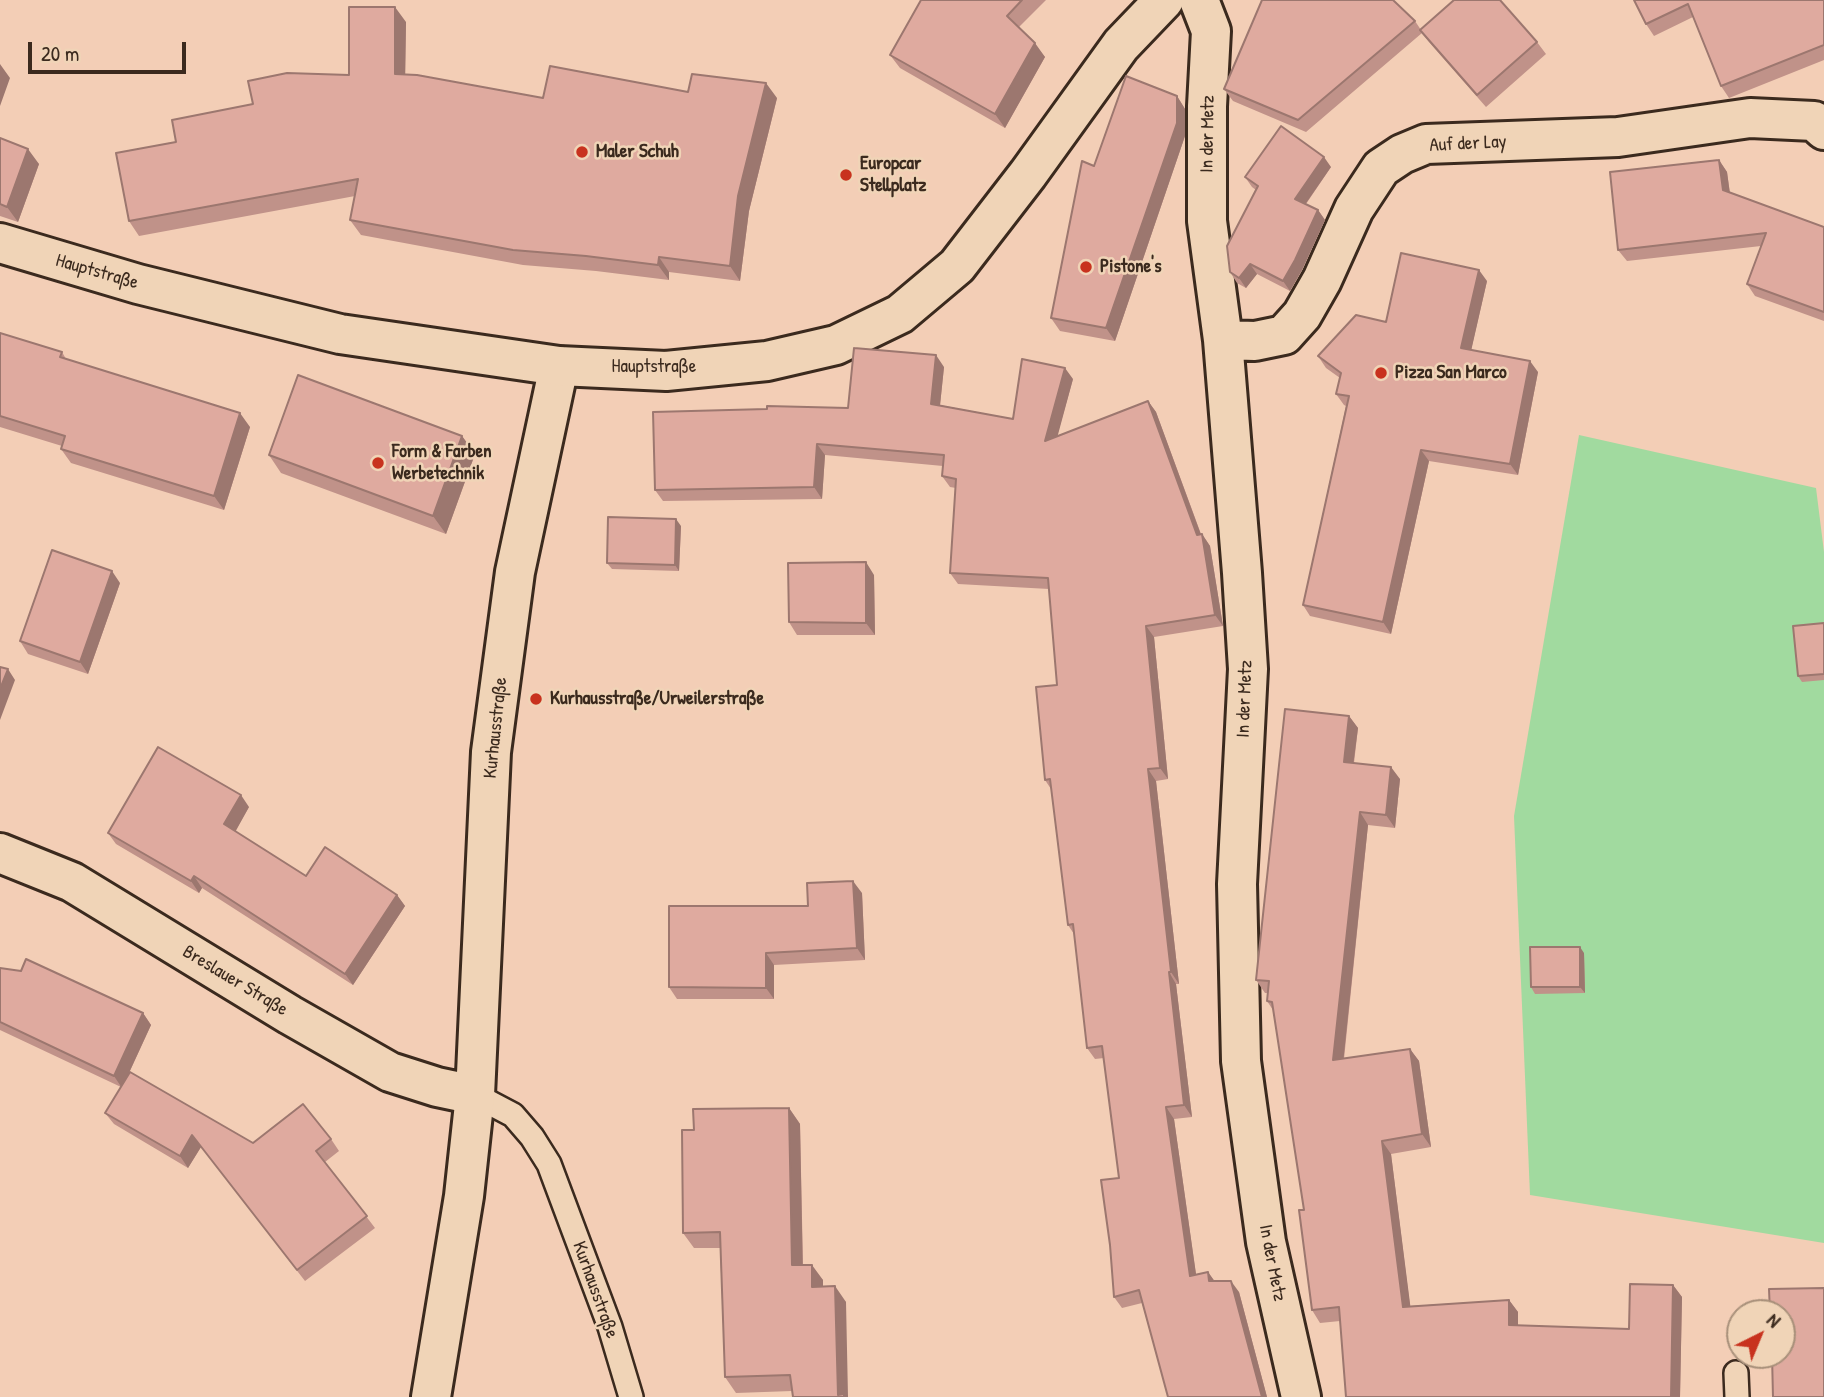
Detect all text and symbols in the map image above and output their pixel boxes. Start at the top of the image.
scale bar [32,28,189,72]
text: 20 m [41,39,79,68]
street label: In der Metz [1196,95,1220,173]
street label: Auf der Lay [1429,131,1507,157]
place label: Maler Schuh [596,141,679,163]
marker: Maler Schuh [574,144,590,160]
place label: Europcar Stellplatz [860,153,926,197]
marker: Europcar Stellplatz [838,167,854,183]
street label: Hauptstraße [53,249,141,295]
place label: Pistone's [1100,256,1161,278]
marker: Pistone's [1078,259,1094,275]
street label: Hauptstraße [612,356,696,378]
place label: Pizza San Marco [1395,362,1507,384]
marker: Pizza San Marco [1373,365,1389,381]
place label: Form & Farben Werbetechnik [392,441,492,485]
marker: Form & Farben Werbetechnik [370,455,386,471]
street label: In der Metz [1232,660,1258,738]
street label: Kurhausstraße [479,676,513,780]
place label: Kurhausstraße/Urweilerstraße [550,688,764,710]
marker: Kurhausstraße/Urweilerstraße [528,691,544,707]
street label: Breslauer Straße [178,941,292,1021]
street label: In der Metz [1253,1223,1291,1303]
street label: Kurhausstraße [567,1238,623,1342]
north arrow [1726,1299,1796,1369]
text: N [1761,1307,1787,1333]

